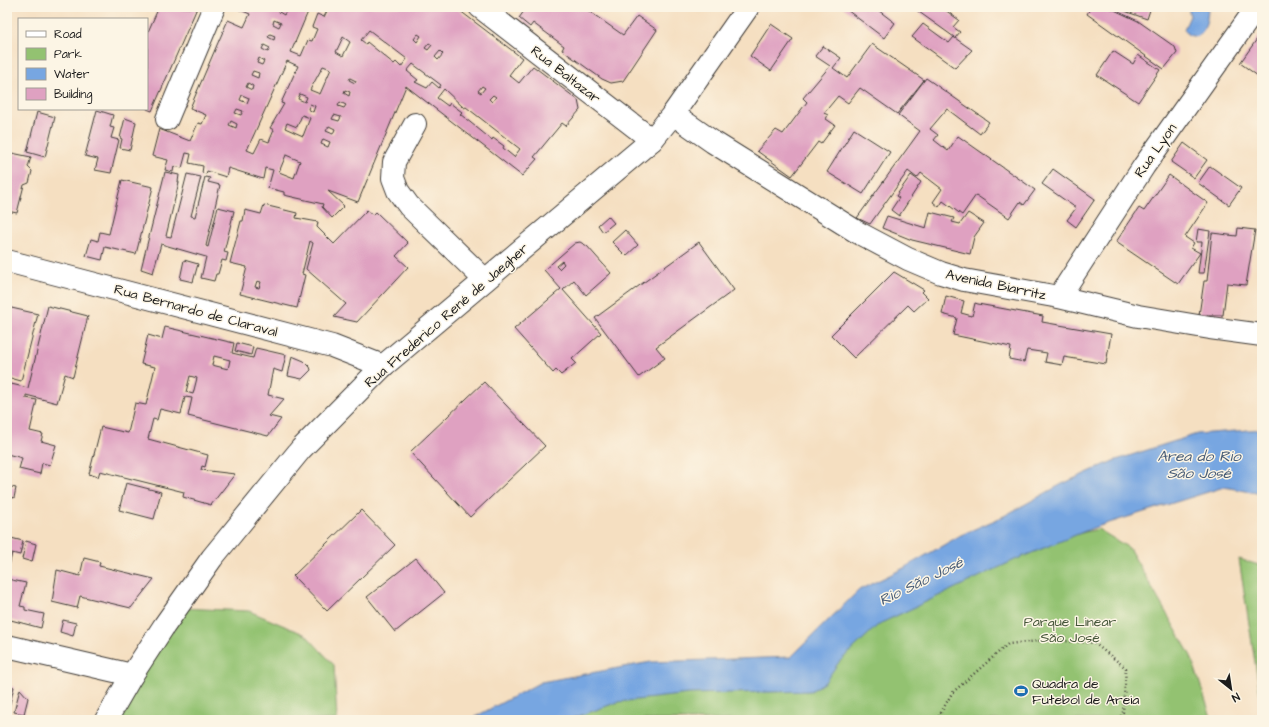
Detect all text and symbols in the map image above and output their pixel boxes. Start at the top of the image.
legend [18,18,148,110]
text: Road [54,26,82,43]
street label: Rua Baltazar [526,41,605,109]
text: Park [54,46,82,63]
text: Water [54,66,90,83]
text: Building [54,86,92,104]
street label: Rua Lyon [1130,119,1182,182]
street label: Rua Frederico René de Jaegher [360,239,533,393]
street label: Avenida Biarritz [944,265,1048,305]
street label: Rua Bernardo de Claraval [112,279,280,342]
water label: Area do Rio São José [1157,446,1242,484]
water label: Rio São José [876,552,968,611]
park label: Parque Linear São José [1024,612,1117,648]
north arrow [1211,669,1251,709]
place label: Quadra de Futebol de Areia [1032,674,1139,710]
sports icon: Quadra de Futebol de Areia [1013,683,1029,699]
text: N [1229,689,1242,705]

